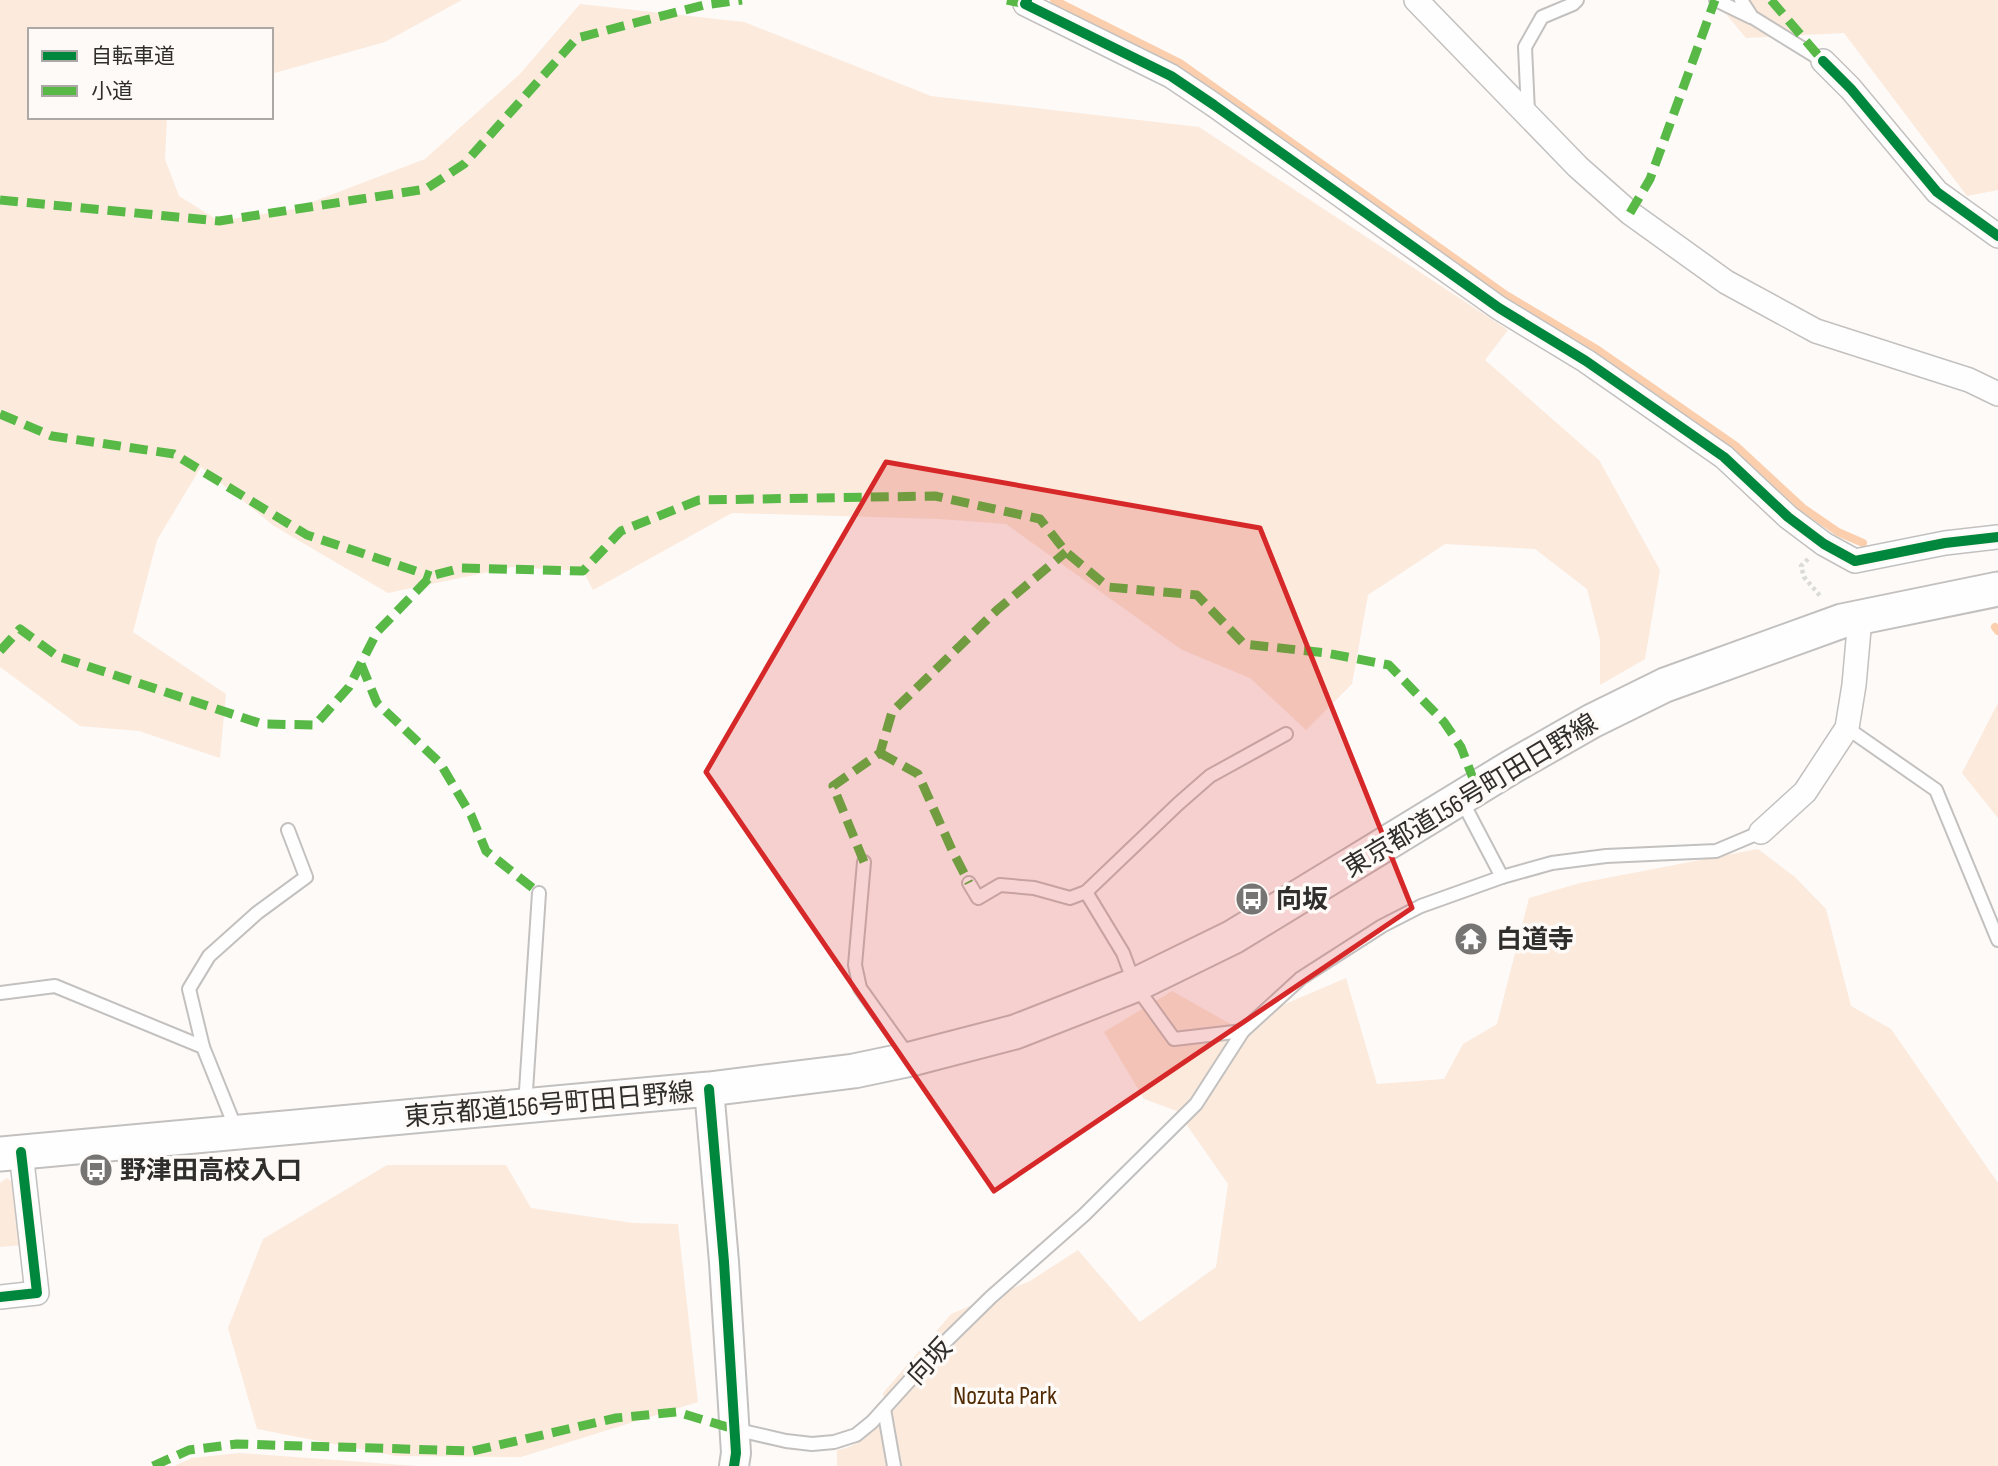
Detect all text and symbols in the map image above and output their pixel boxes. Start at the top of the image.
legend [28,28,273,119]
text: 自転車道 [91,44,175,69]
text: 小道 [91,79,133,104]
street label: 東京都道156号町田日野線 [1338,708,1603,884]
bus stop icon: 向坂 [1233,880,1271,918]
place label: 向坂 [1276,885,1328,916]
temple icon: 白道寺 [1452,920,1490,958]
place label: 白道寺 [1496,925,1574,956]
street label: 東京都道156号町田日野線 [403,1077,695,1134]
bus stop icon: 野津田高校入口 [77,1151,115,1189]
place label: 野津田高校入口 [120,1156,302,1187]
street label: 向坂 [901,1332,959,1392]
park label: Nozuta Park [953,1381,1057,1412]

